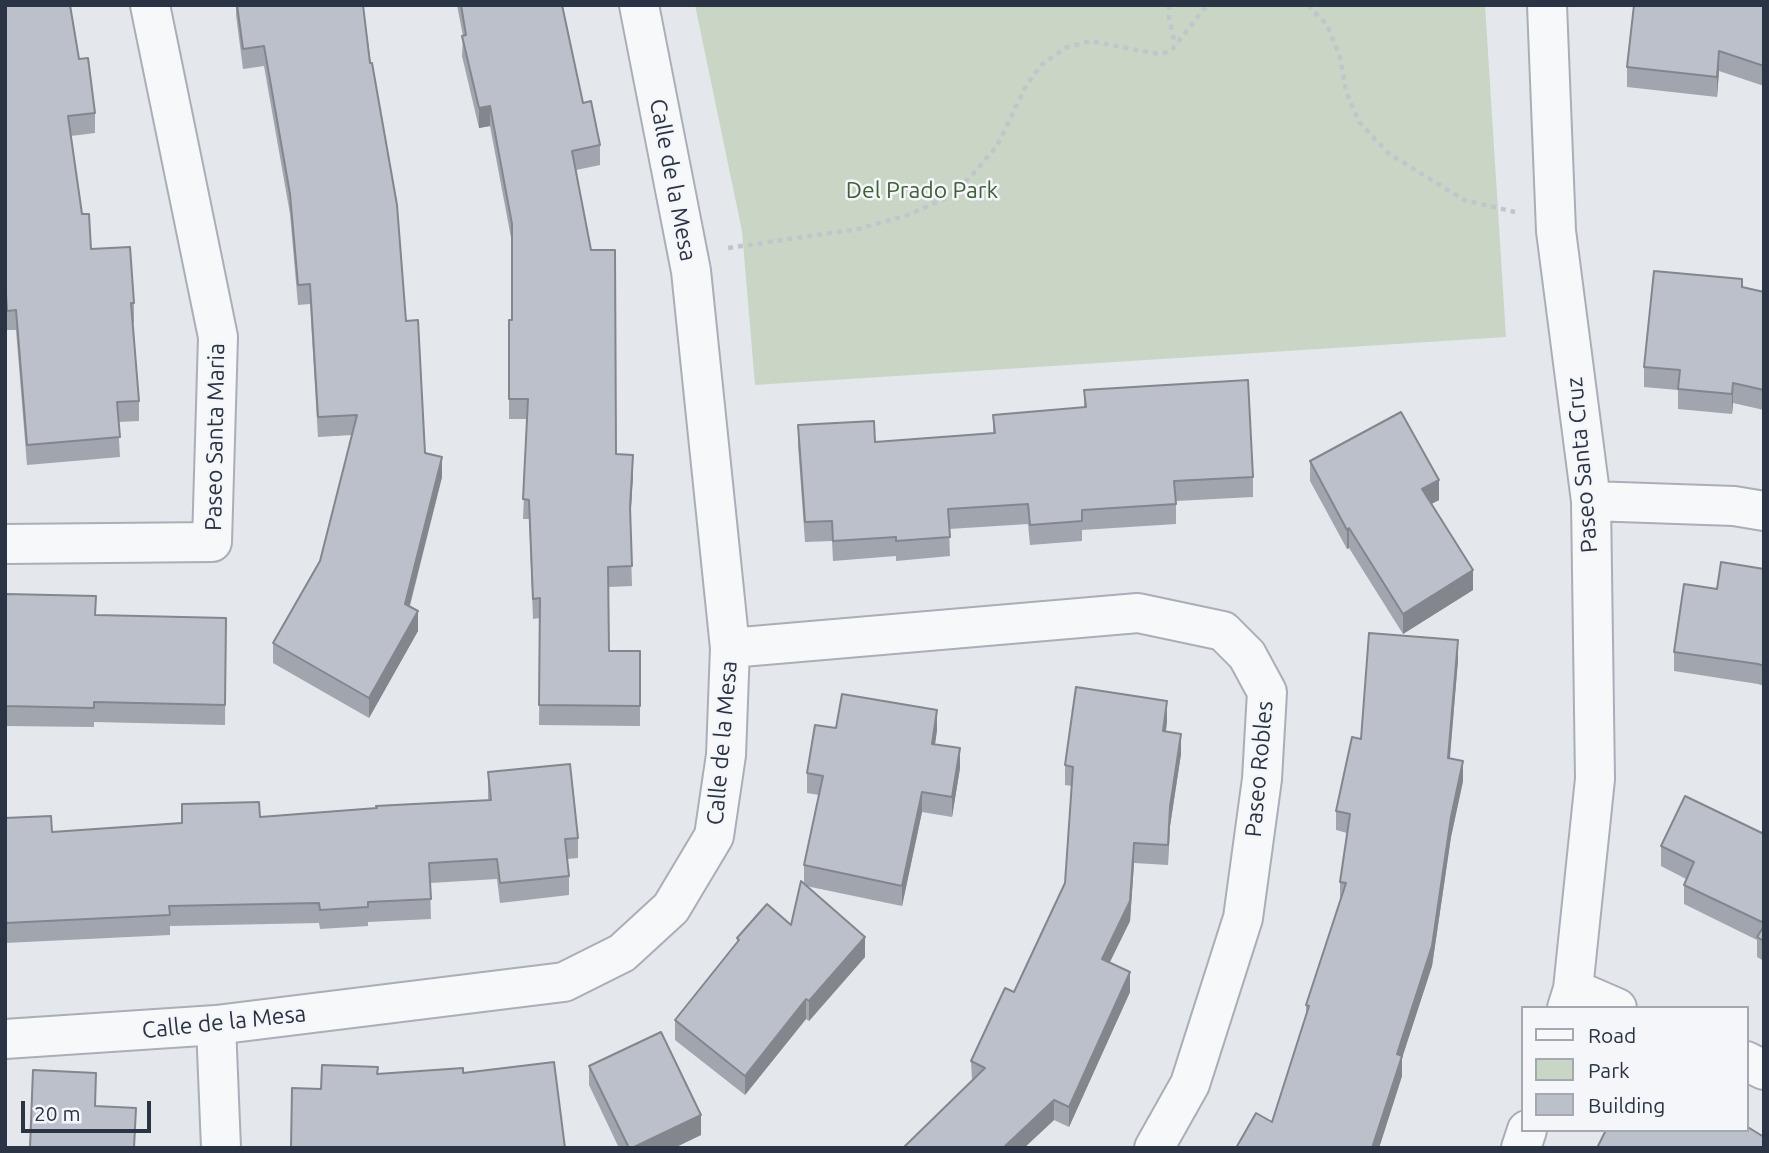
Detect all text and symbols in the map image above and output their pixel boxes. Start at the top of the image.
street label: Calle de la Mesa [644,96,702,264]
park label: Del Prado Park [846,176,998,204]
street label: Paseo Santa Maria [200,343,230,531]
street label: Paseo Santa Cruz [1561,376,1603,554]
street label: Calle de la Mesa [701,660,743,826]
street label: Paseo Robles [1239,700,1279,838]
street label: Calle de la Mesa [140,1000,308,1044]
legend [1520,1006,1748,1132]
text: Road [1588,1023,1636,1047]
text: Park [1588,1058,1630,1082]
scale bar [24,1086,154,1130]
text: Building [1588,1093,1665,1117]
text: 20 m [34,1101,81,1125]

